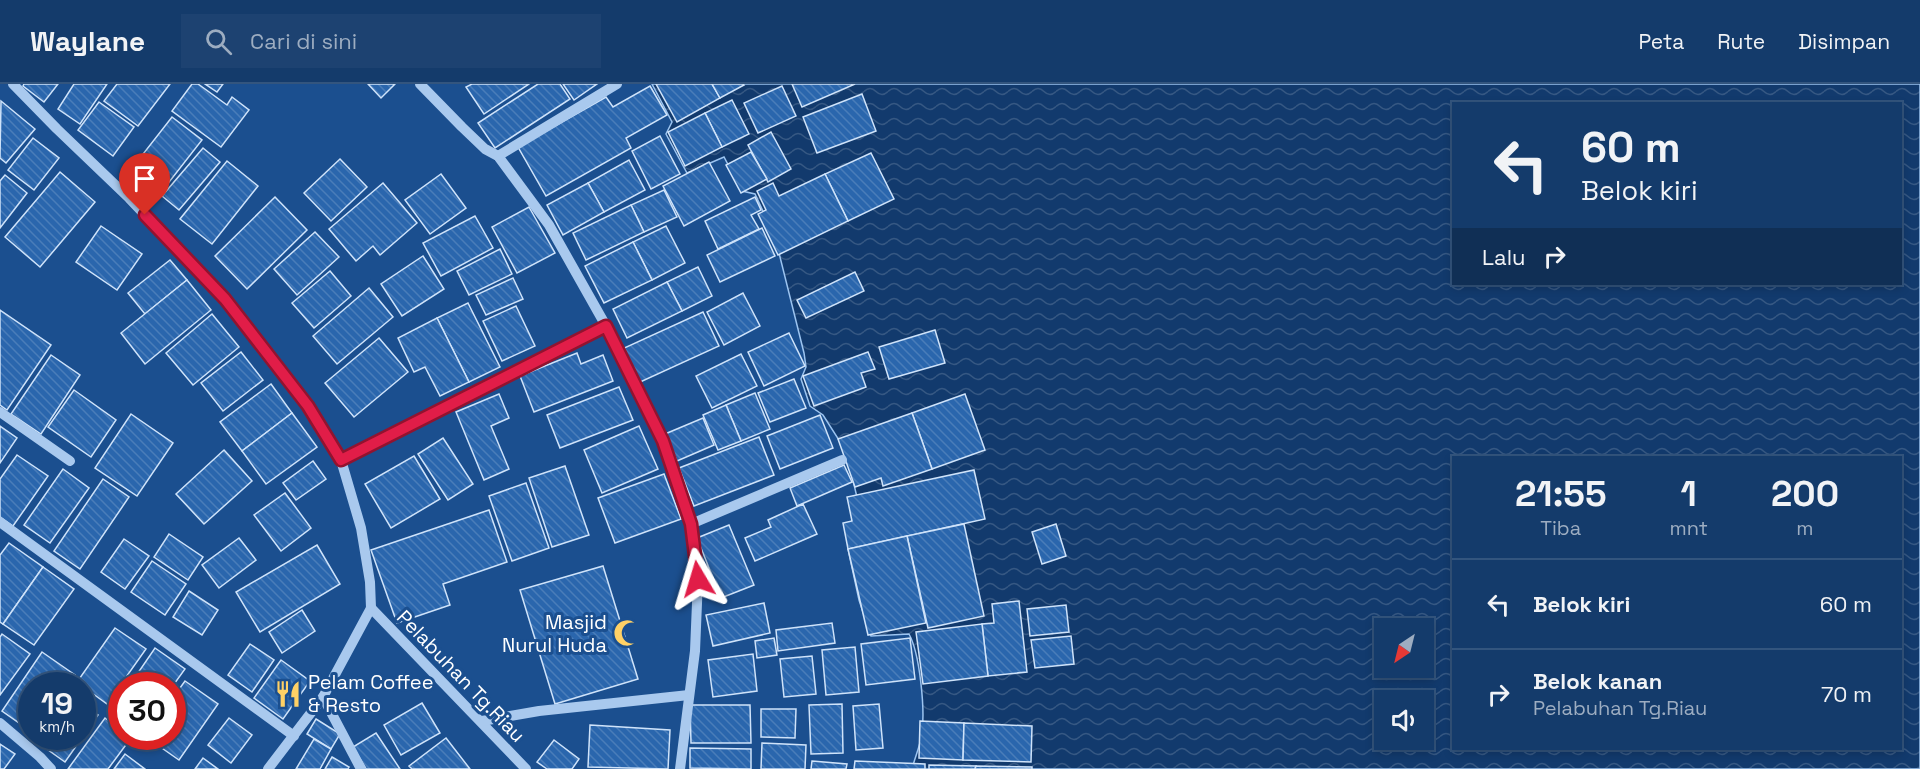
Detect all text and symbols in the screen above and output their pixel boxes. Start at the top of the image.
search box [181,14,601,68]
text: Waylane [30,23,145,59]
icon: search [202,25,235,58]
text: Cari di sini [250,27,357,55]
text: Peta [1638,28,1684,55]
text: Rute [1717,28,1765,55]
text: Disimpan [1798,28,1890,55]
text: 60 m [1581,121,1681,174]
icon: left [1482,126,1560,204]
pin [119,153,170,215]
icon: arrive [128,162,161,195]
text: Belok kiri [1581,173,1698,208]
icon: right [1538,240,1571,273]
text: Lalu [1482,243,1526,271]
text: 21:55 [1515,471,1607,517]
text: 1 [1681,471,1697,517]
text: 200 [1771,471,1839,517]
text: Tiba [1540,515,1581,541]
text: mnt [1670,515,1708,541]
text: m [1796,515,1814,541]
position arrow [666,547,730,611]
icon: left [1482,588,1515,621]
text: Belok kiri [1533,590,1630,618]
text: 60 m [1820,590,1872,618]
street label: Pelabuhan Tg.Riau [391,604,531,748]
place label: Masjid Nurul Huda [502,609,607,658]
mosque icon: Masjid Nurul Huda [612,618,642,648]
north arrow [1374,618,1434,678]
map controls [1374,618,1434,750]
text: Belok kanan [1533,667,1662,695]
place label: Pelam Coffee & Resto [308,669,434,718]
speed limit sign: 30 [108,672,186,750]
icon: right [1482,678,1515,711]
restaurant icon: Pelam Coffee & Resto [273,679,303,709]
text: 70 m [1821,680,1872,708]
text: 19 [41,684,73,723]
button: sound [1374,690,1434,750]
text: Pelabuhan Tg.Riau [1533,695,1707,721]
text: km/h [39,717,75,736]

